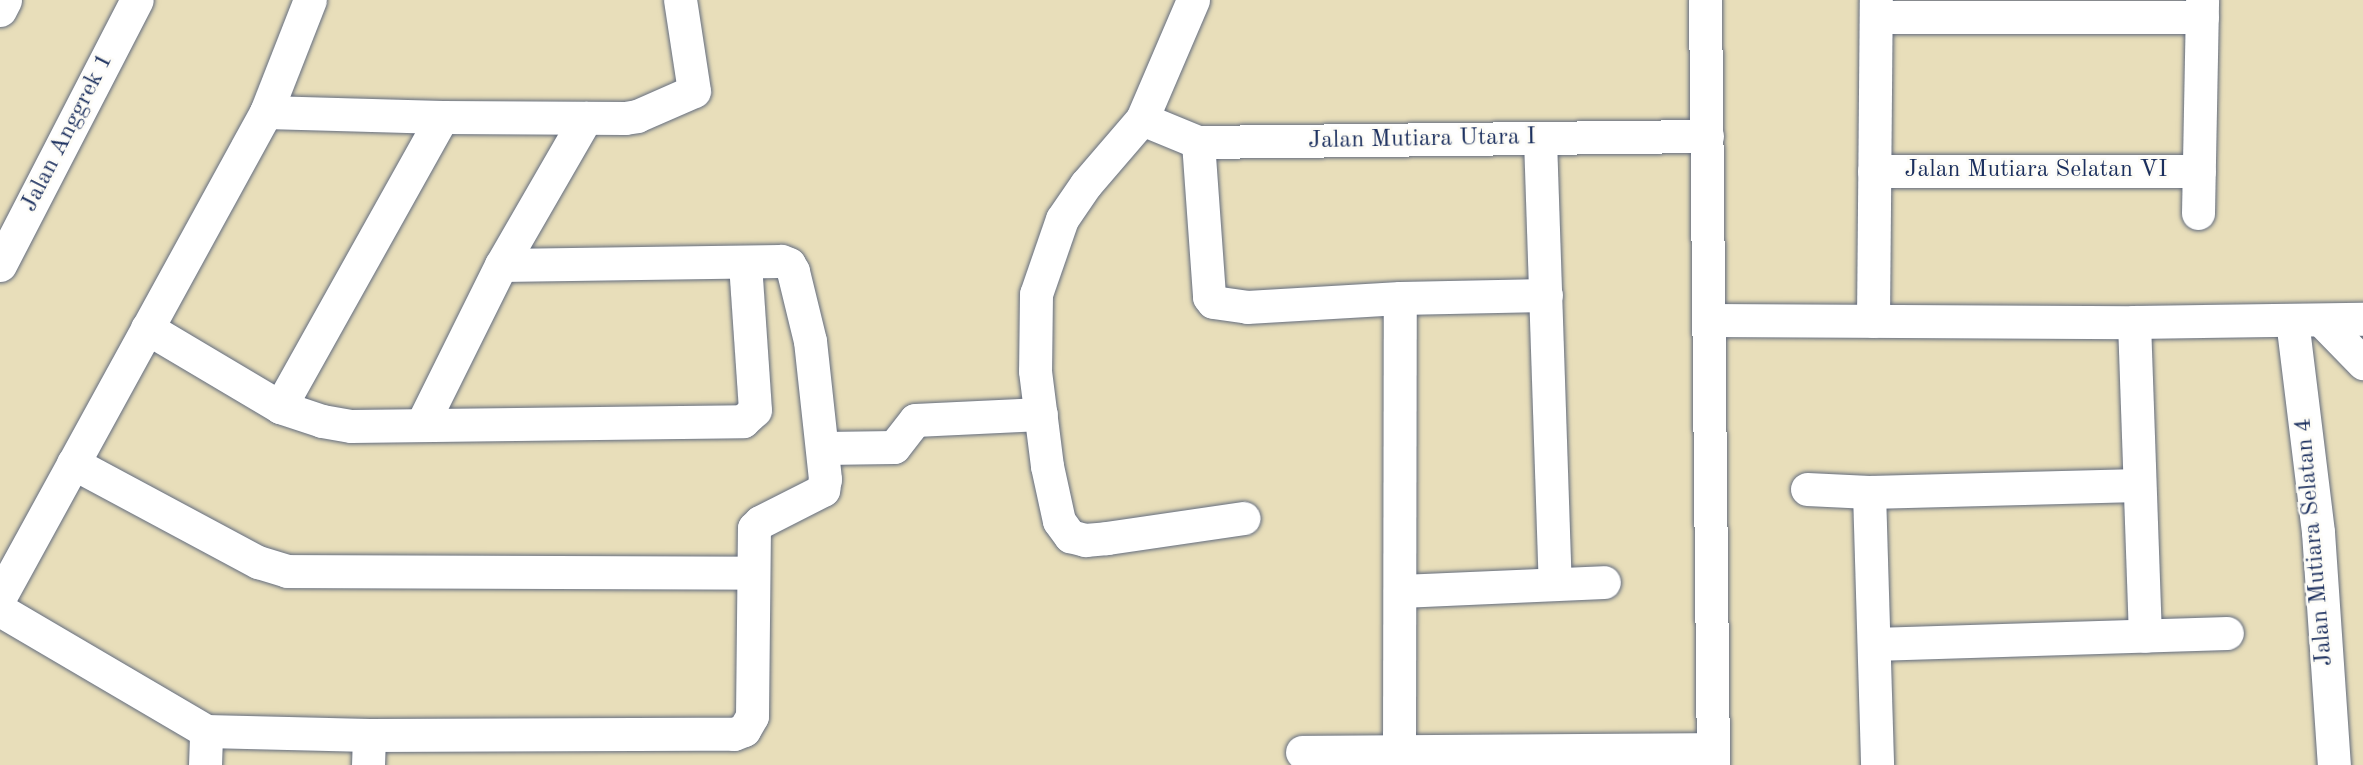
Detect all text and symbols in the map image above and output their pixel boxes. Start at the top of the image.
street label: Jalan Anggrek 1 [16,49,120,217]
street label: Jalan Mutiara Utara I [1308,124,1536,156]
street label: Jalan Mutiara Selatan VI [1904,157,2168,185]
street label: Jalan Mutiara Selatan 4 [2290,417,2340,667]

